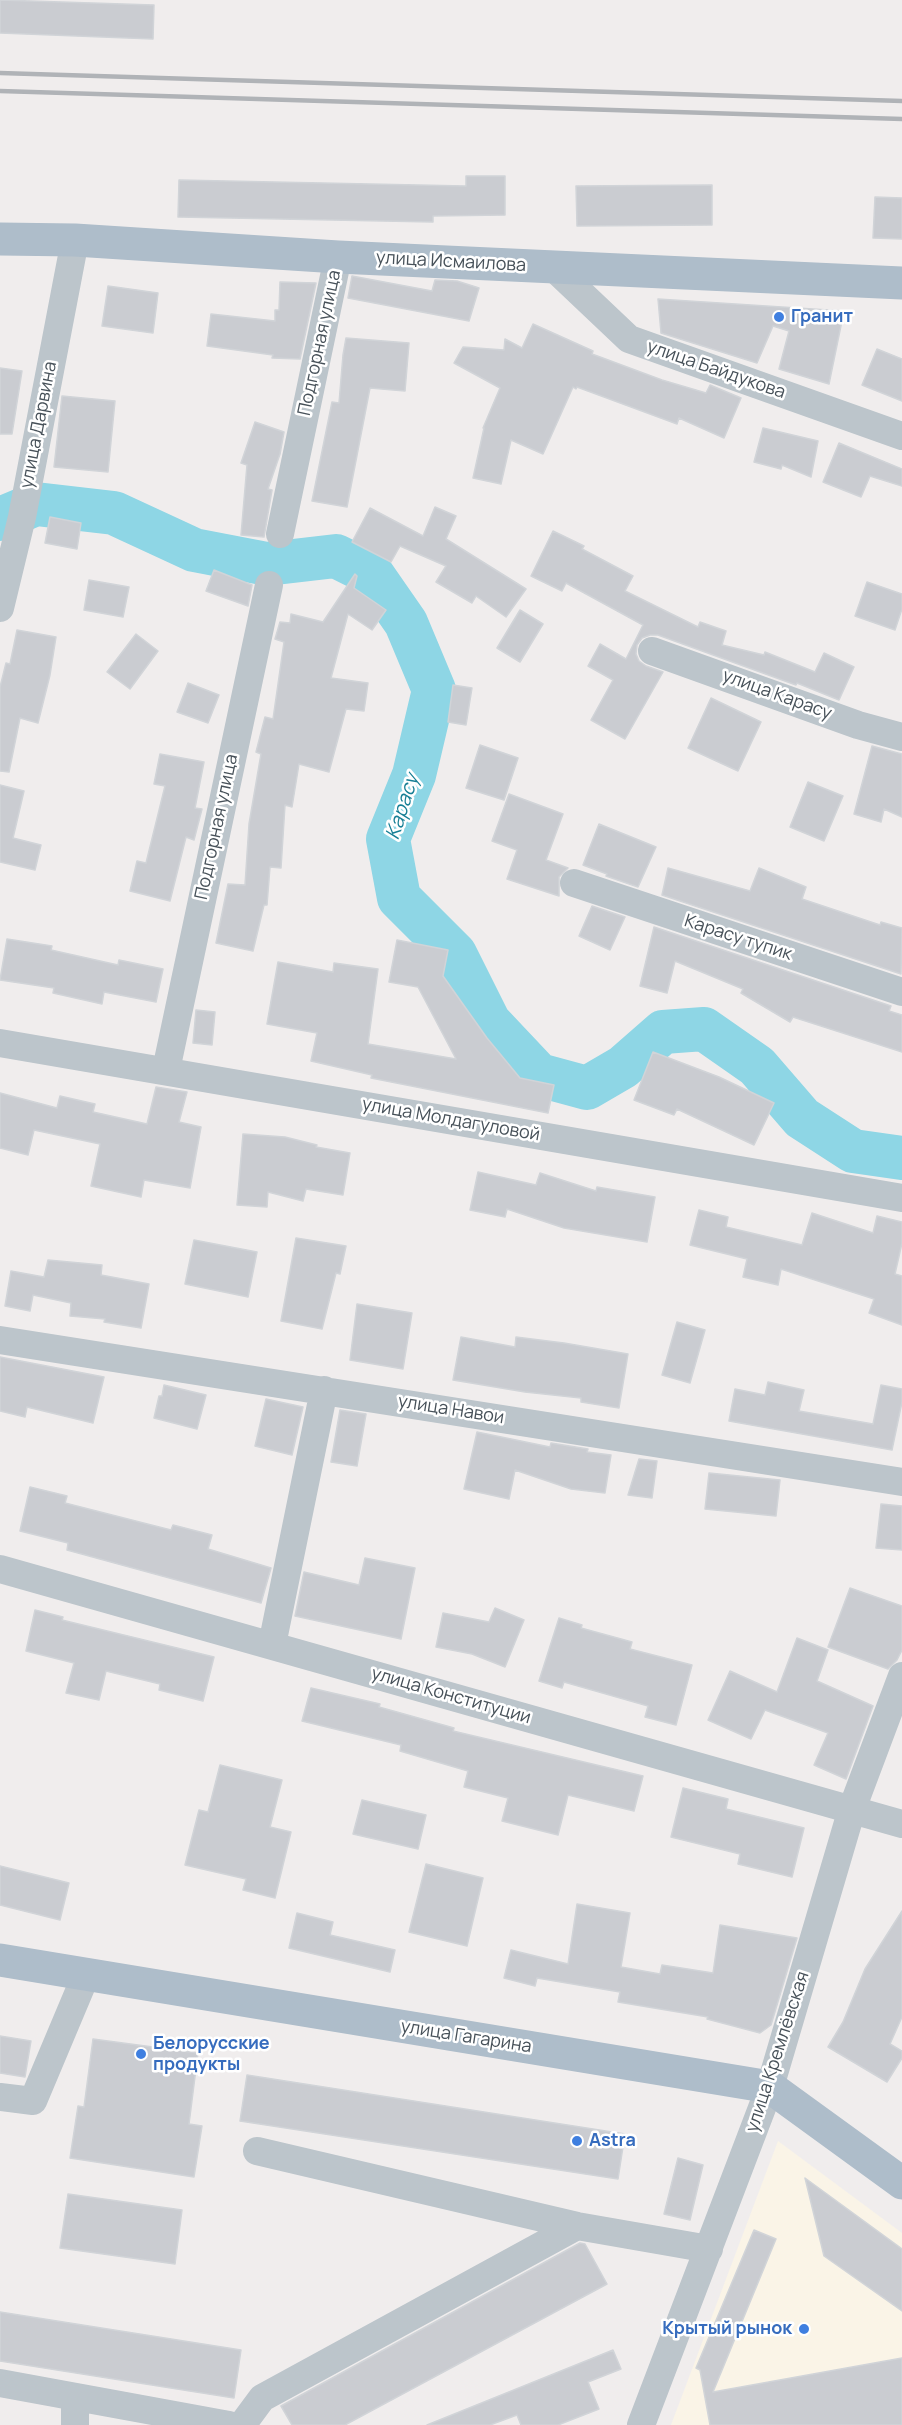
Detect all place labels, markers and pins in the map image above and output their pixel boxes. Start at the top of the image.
place label: Гранит [791,306,853,328]
marker: Гранит [772,310,786,324]
place label: Белорусские продукты [153,2033,270,2076]
marker: Белорусские продукты [134,2047,148,2061]
place label: Astra [589,2130,636,2152]
marker: Astra [570,2134,584,2148]
place label: Крытый рынок [662,2318,792,2340]
marker: Крытый рынок [797,2322,811,2336]

